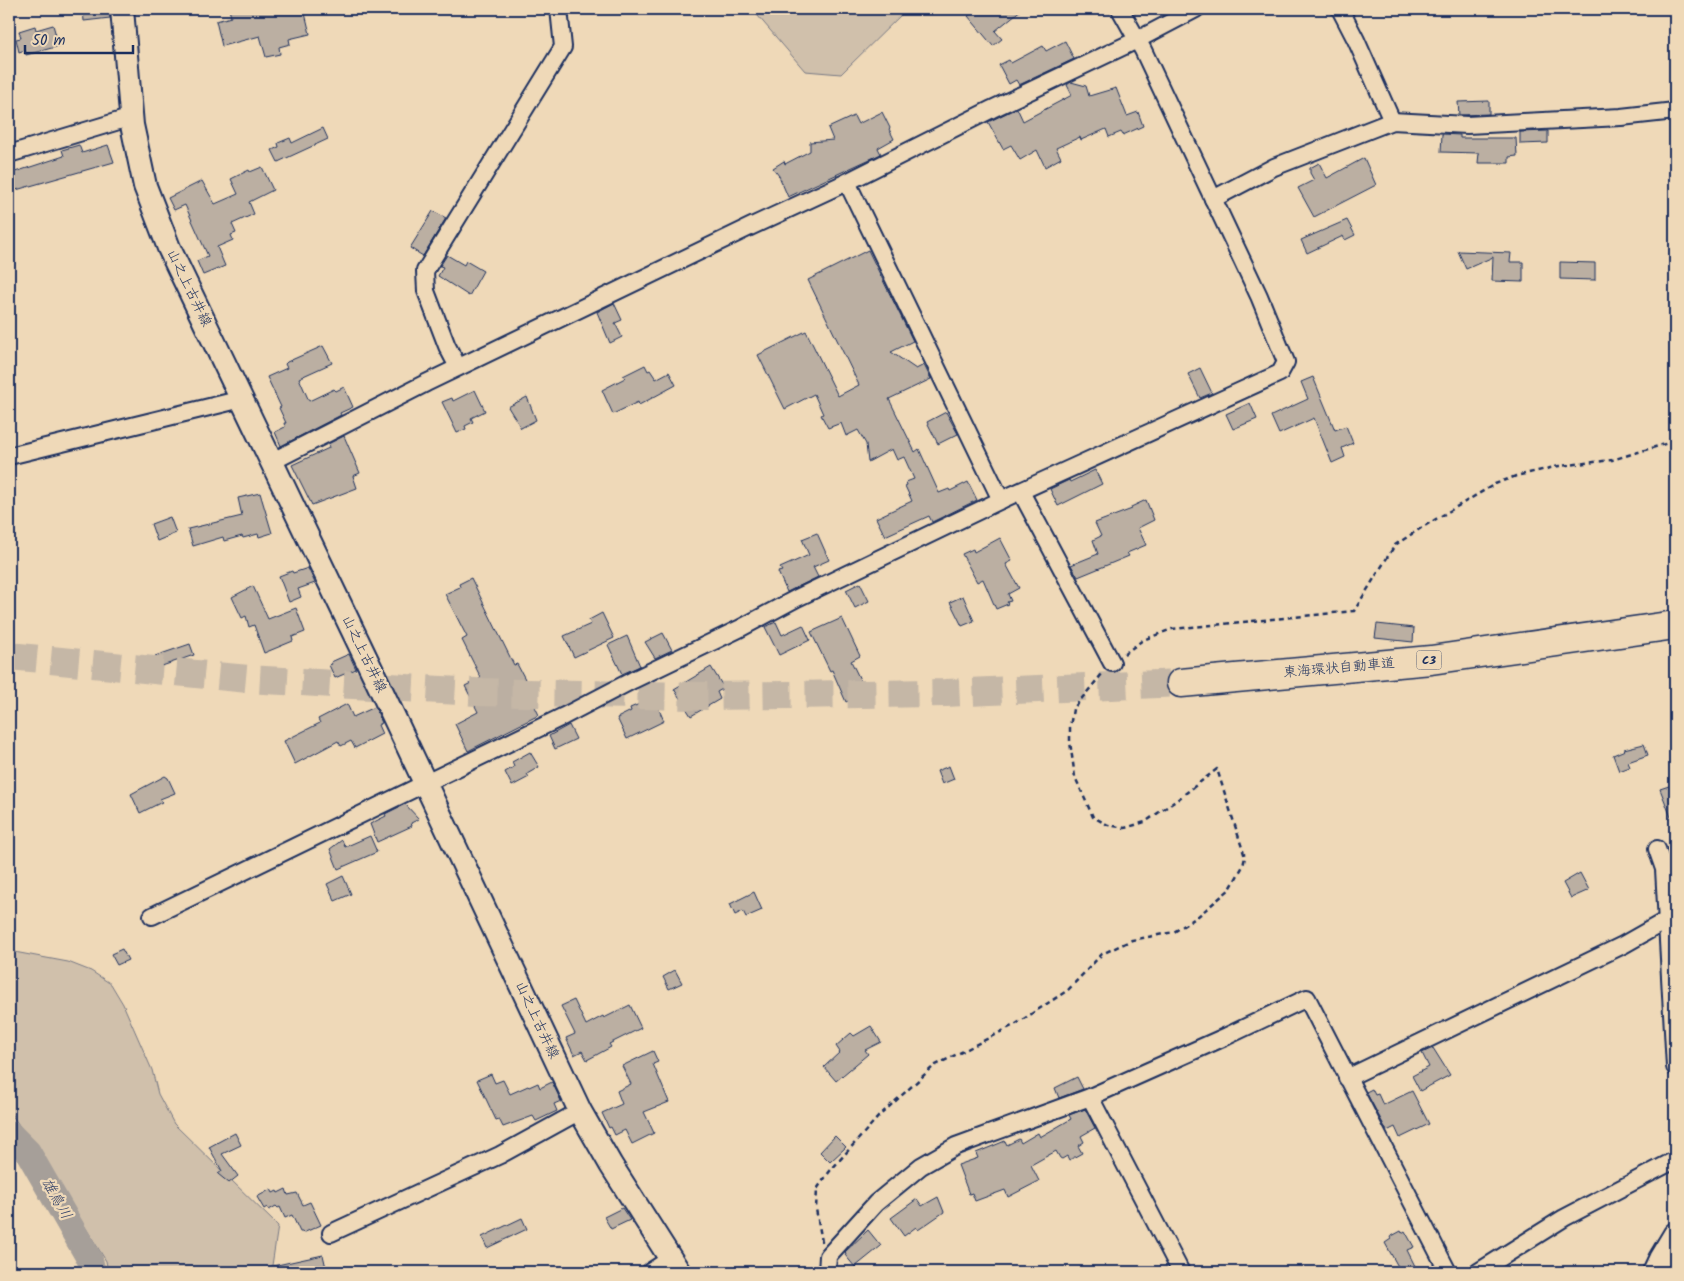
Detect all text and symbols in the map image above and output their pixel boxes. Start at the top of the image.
scale bar [25,22,132,54]
text: 50 m [32,29,66,53]
street label: 山之上古井線 [161,245,217,331]
street label: 山之上古井線 [336,611,392,697]
road number: C3 [1416,650,1442,670]
street label: 東海環状自動車道 [1282,652,1396,684]
street label: 山之上古井線 [509,977,565,1063]
water label: 雄鳥川 [34,1174,78,1224]

